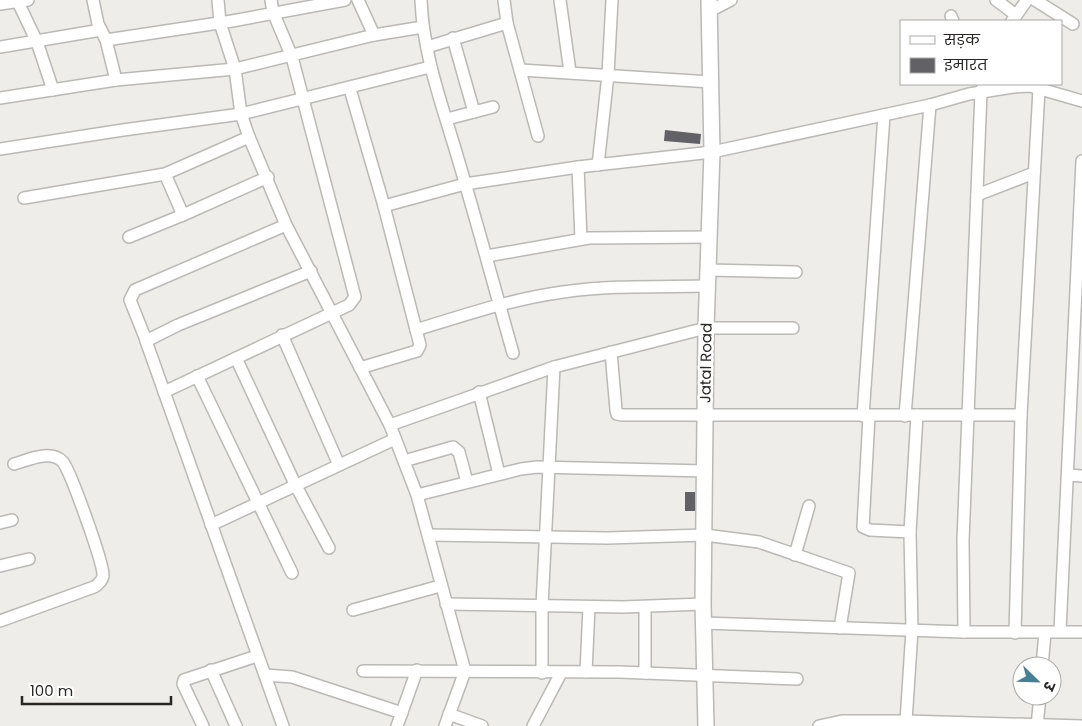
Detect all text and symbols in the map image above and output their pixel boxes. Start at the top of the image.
legend [900,20,1062,85]
text: सड़क [943,29,981,50]
text: इमारत [943,54,988,75]
street label: Jatal Road [694,323,717,403]
north arrow [1012,656,1062,706]
scale bar [22,674,171,706]
text: उ [1038,678,1060,695]
text: 100 m [30,680,73,701]

